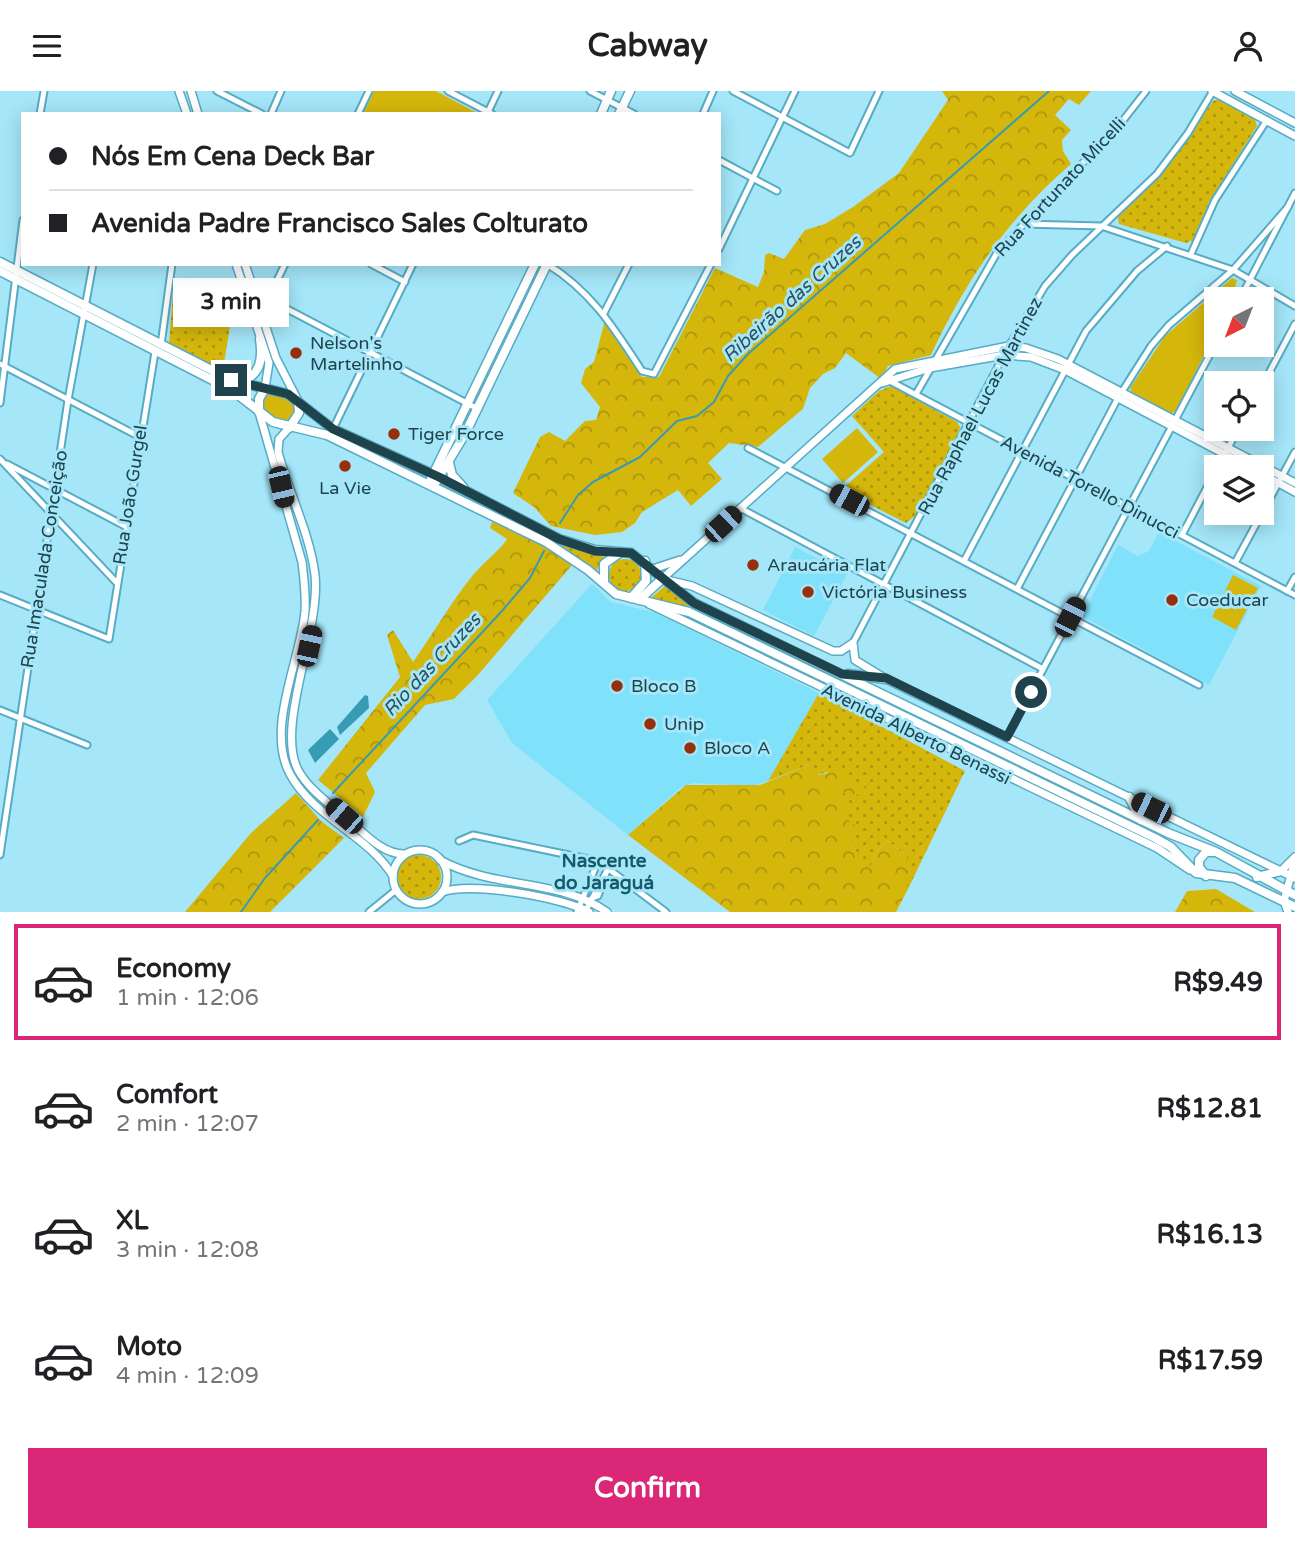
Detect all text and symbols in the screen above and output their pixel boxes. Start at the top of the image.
icon: menu [28,27,66,65]
text: Cabway [587,27,708,65]
icon: person [1229,27,1267,65]
street label: Rua Fortunato Micelli [990,113,1130,261]
text: Nós Em Cena Deck Bar [91,141,374,172]
text: Avenida Padre Francisco Sales Colturato [91,208,588,239]
water label: Ribeirão das Cruzes [718,230,867,367]
callout: 3 min [173,279,289,327]
north arrow [1204,287,1274,357]
map controls [1204,287,1274,525]
text: 3 min [200,288,262,316]
street label: Rua Raphael Lucas Martinez [913,293,1047,519]
place label: Nelson's Martelinho [310,332,403,375]
marker: Nelson's Martelinho [288,345,304,361]
route end [215,364,247,396]
button: locate [1204,371,1274,441]
place label: Tiger Force [408,423,504,445]
street label: Rua João Gurgel [108,424,152,566]
marker: Tiger Force [386,426,402,442]
street label: Avenida Torello Dinucci [997,430,1183,544]
street label: Rua Imaculada Conceição [16,448,72,670]
button: layers [1204,455,1274,525]
marker: La Vie [337,458,353,474]
car [267,464,296,510]
place label: La Vie [319,477,371,499]
car [826,481,873,519]
car [701,502,746,546]
place label: Araucária Flat [767,554,886,576]
marker: Araucária Flat [745,557,761,573]
place label: Victória Business [822,581,967,603]
marker: Victória Business [800,584,816,600]
place label: Coeducar [1186,589,1268,611]
marker: Coeducar [1164,592,1180,608]
car [1052,594,1089,640]
water label: Rio das Cruzes [379,608,487,721]
car [295,623,324,669]
place label: Bloco B [631,675,696,697]
route start [1015,676,1047,708]
marker: Bloco B [609,678,625,694]
street label: Avenida Alberto Benassi [818,679,1014,789]
place label: Unip [664,713,704,735]
marker: Unip [642,716,658,732]
place label: Bloco A [704,737,770,759]
marker: Bloco A [682,740,698,756]
car [1128,789,1175,827]
car [322,794,367,838]
district label: Nascente do Jaraguá [554,850,654,895]
icon: car [32,951,95,1014]
text: Economy [116,953,231,984]
text: R$9.49 [1173,967,1263,998]
text: 1 min · 12:06 [116,984,259,1012]
icon: car [32,1077,95,1140]
text: Comfort [116,1079,218,1110]
text: R$12.81 [1157,1093,1263,1124]
text: 2 min · 12:07 [116,1110,259,1138]
icon: car [32,1203,95,1266]
text: XL [116,1205,148,1236]
text: R$16.13 [1156,1219,1263,1250]
text: 3 min · 12:08 [116,1236,259,1264]
icon: car [32,1329,95,1392]
text: Moto [116,1331,182,1362]
text: R$17.59 [1158,1345,1263,1376]
text: 4 min · 12:09 [116,1362,259,1390]
button: Confirm [28,1448,1267,1528]

